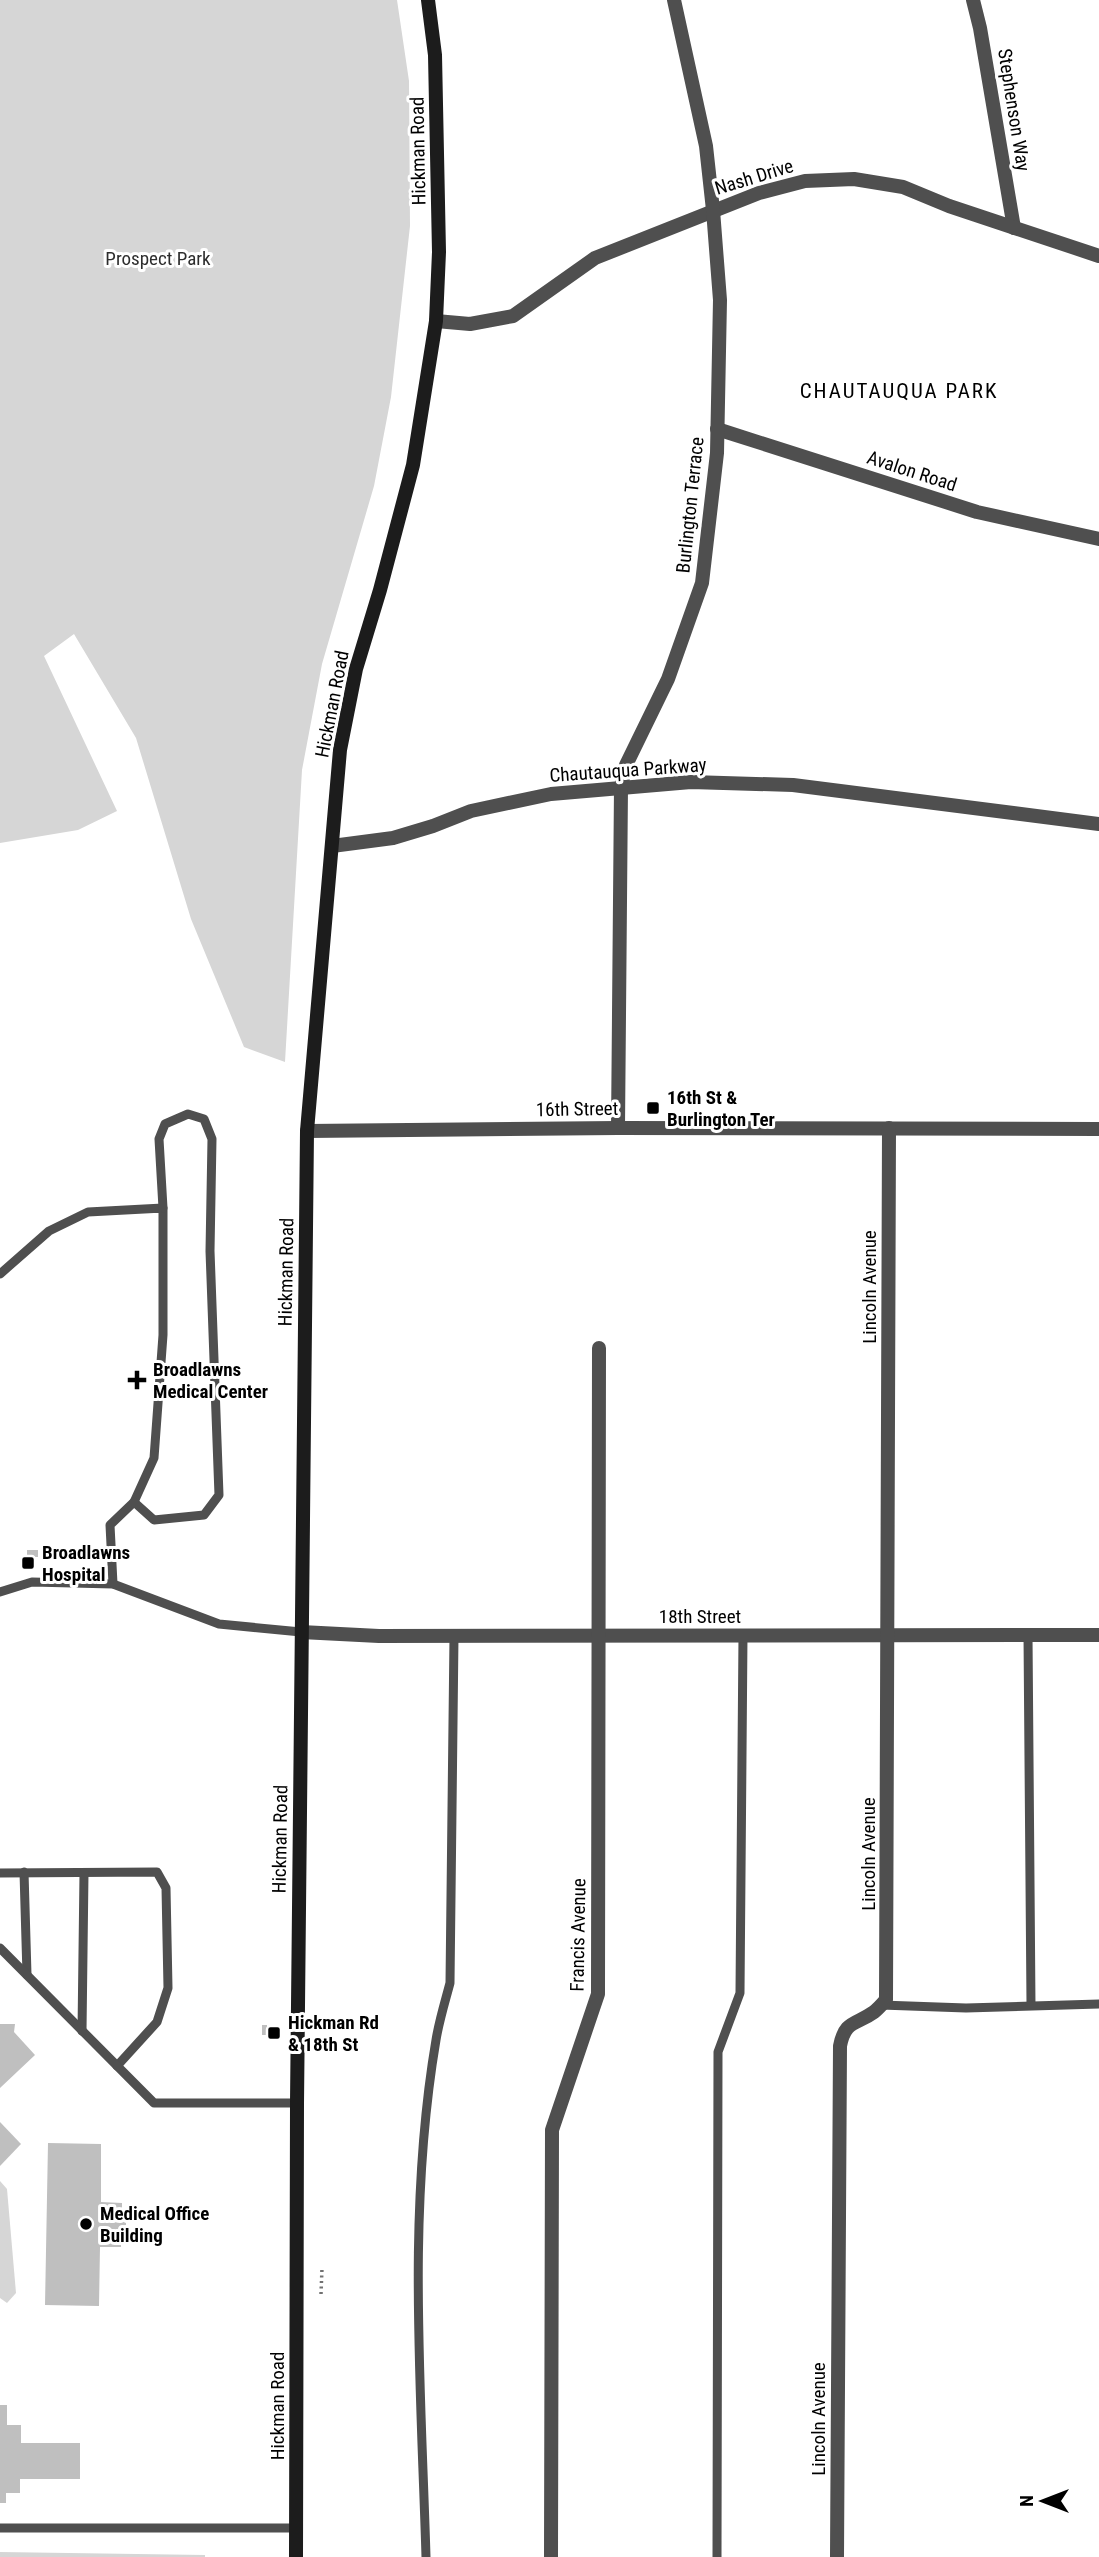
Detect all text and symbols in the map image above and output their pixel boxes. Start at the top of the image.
street label: Stephenson Way [993,47,1035,173]
street label: Hickman Road [406,97,430,205]
street label: Nash Drive [712,154,796,200]
park label: Prospect Park [105,247,211,270]
district label: CHAUTAUQUA PARK [800,379,998,403]
street label: Burlington Terrace [671,436,709,574]
street label: Avalon Road [864,446,960,496]
street label: Hickman Road [310,648,354,760]
street label: Chautauqua Parkway [549,753,707,787]
place label: 16th St & Burlington Ter [667,1086,775,1131]
street label: 16th Street [536,1097,618,1121]
marker: 16th St & Burlington Ter [645,1100,661,1116]
street label: Hickman Road [274,1218,298,1326]
street label: Lincoln Avenue [858,1230,881,1344]
place label: Broadlawns Medical Center [153,1358,268,1403]
marker: Broadlawns Medical Center [127,1370,147,1390]
place label: Broadlawns Hospital [42,1541,130,1586]
marker: Broadlawns Hospital [20,1555,36,1571]
street label: 18th Street [659,1605,741,1628]
street label: Hickman Road [268,1785,292,1893]
street label: Lincoln Avenue [857,1797,880,1911]
street label: Francis Avenue [566,1878,590,1992]
place label: Hickman Rd & 18th St [288,2011,379,2056]
marker: Hickman Rd & 18th St [266,2025,282,2041]
place label: Medical Office Building [100,2202,209,2247]
marker: Medical Office Building [78,2216,94,2232]
street label: Hickman Road [266,2352,289,2460]
street label: Lincoln Avenue [807,2362,830,2476]
north arrow [1008,2466,1078,2536]
text: N [1015,2495,1038,2507]

